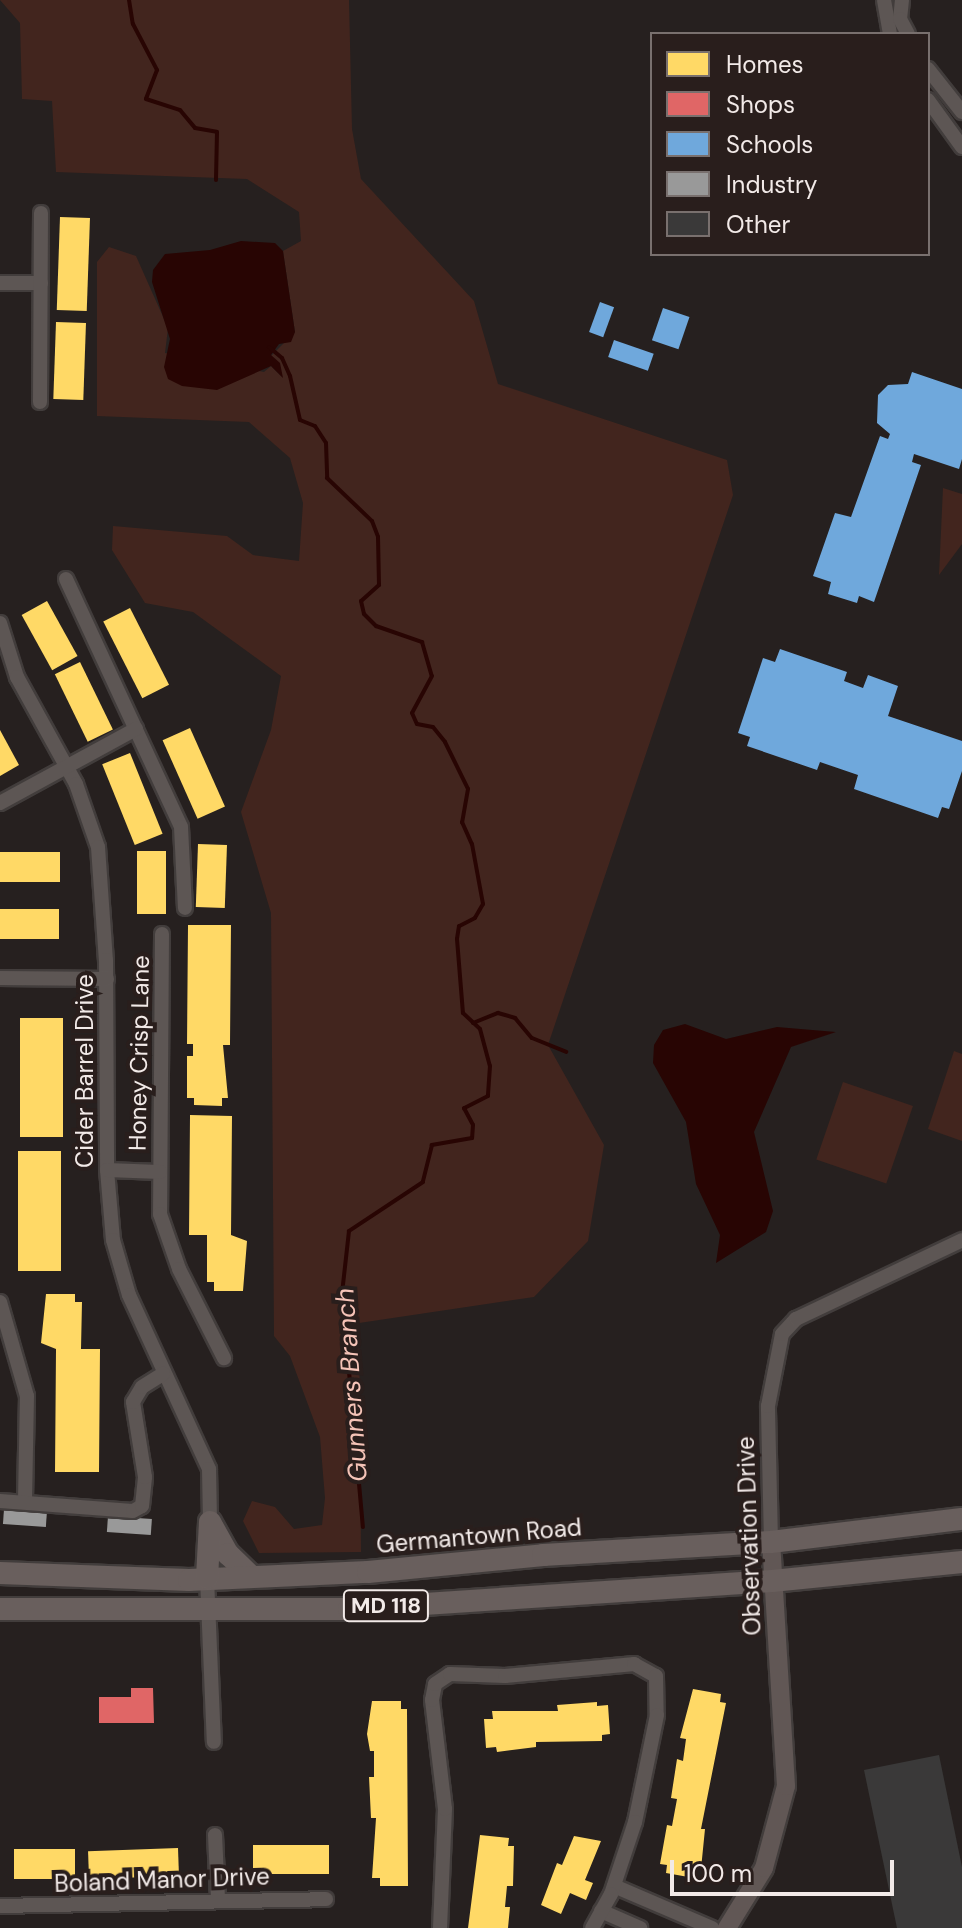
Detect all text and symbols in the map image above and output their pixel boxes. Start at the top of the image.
legend [650,32,930,256]
text: Homes [726,49,804,80]
text: Shops [726,89,795,120]
text: Schools [726,129,813,160]
text: Industry [726,169,817,200]
text: Other [726,209,790,240]
street label: Honey Crisp Lane [123,955,155,1151]
street label: Cider Barrel Drive [71,974,99,1168]
water label: Gunners Branch [330,1287,374,1483]
street label: Observation Drive [731,1436,767,1636]
street label: Germantown Road [375,1513,583,1559]
road number: MD 118 [342,1588,430,1624]
scale bar [674,1844,898,1894]
text: 100 m [684,1858,752,1889]
street label: Boland Manor Drive [54,1862,270,1898]

